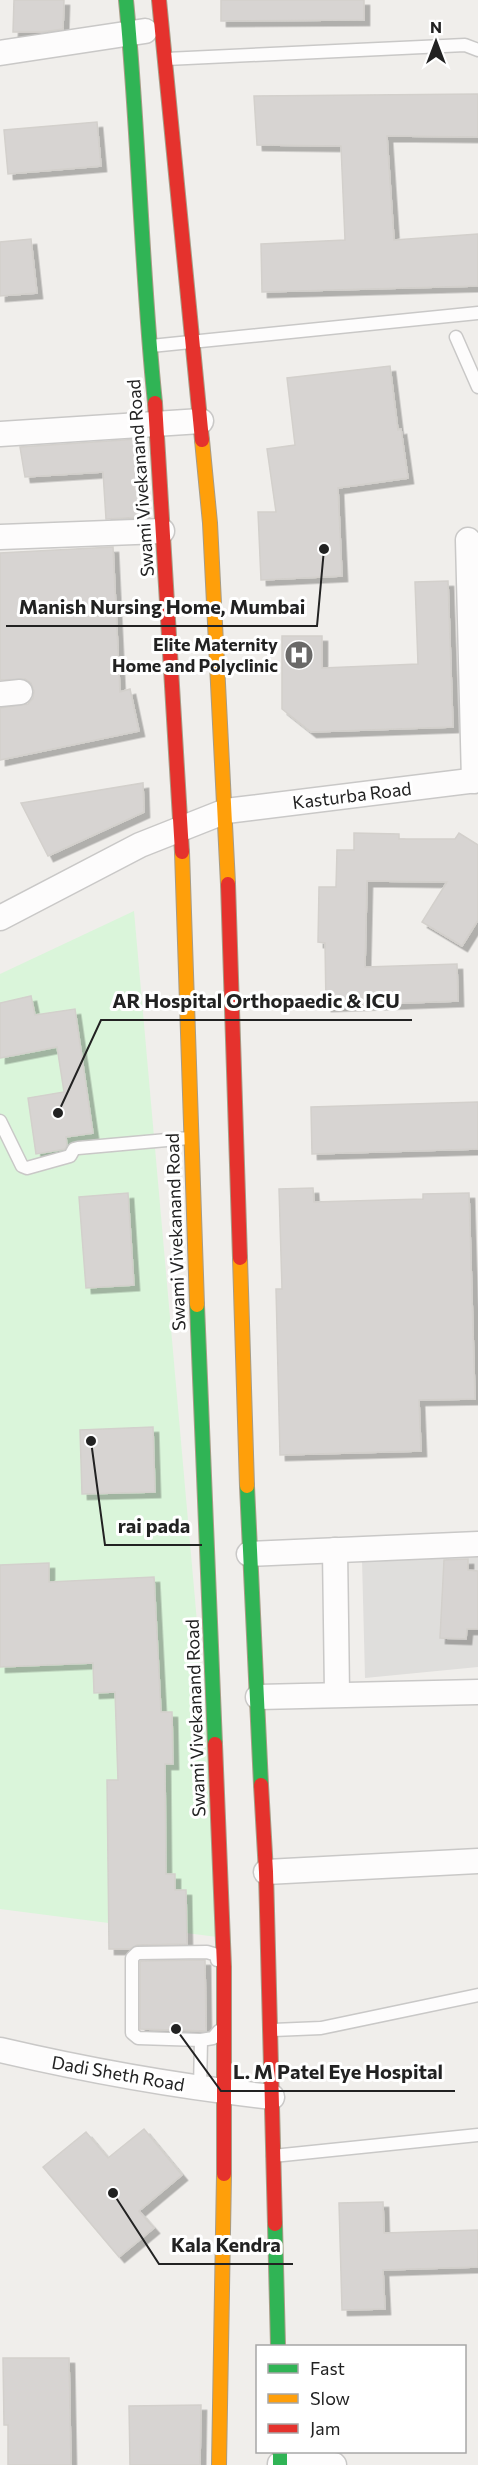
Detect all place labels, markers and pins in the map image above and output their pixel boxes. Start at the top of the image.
callout: Manish Nursing Home, Mumbai [6,588,317,626]
place label: Elite Maternity Home and Polyclinic [112,633,278,676]
hospital icon: Elite Maternity Home and Polyclinic [283,639,315,671]
callout: AR Hospital Orthopaedic & ICU [101,982,412,1020]
callout: rai pada [105,1507,202,1545]
callout: L. M Patel Eye Hospital [221,2053,455,2091]
callout: Kala Kendra [159,2226,293,2264]

